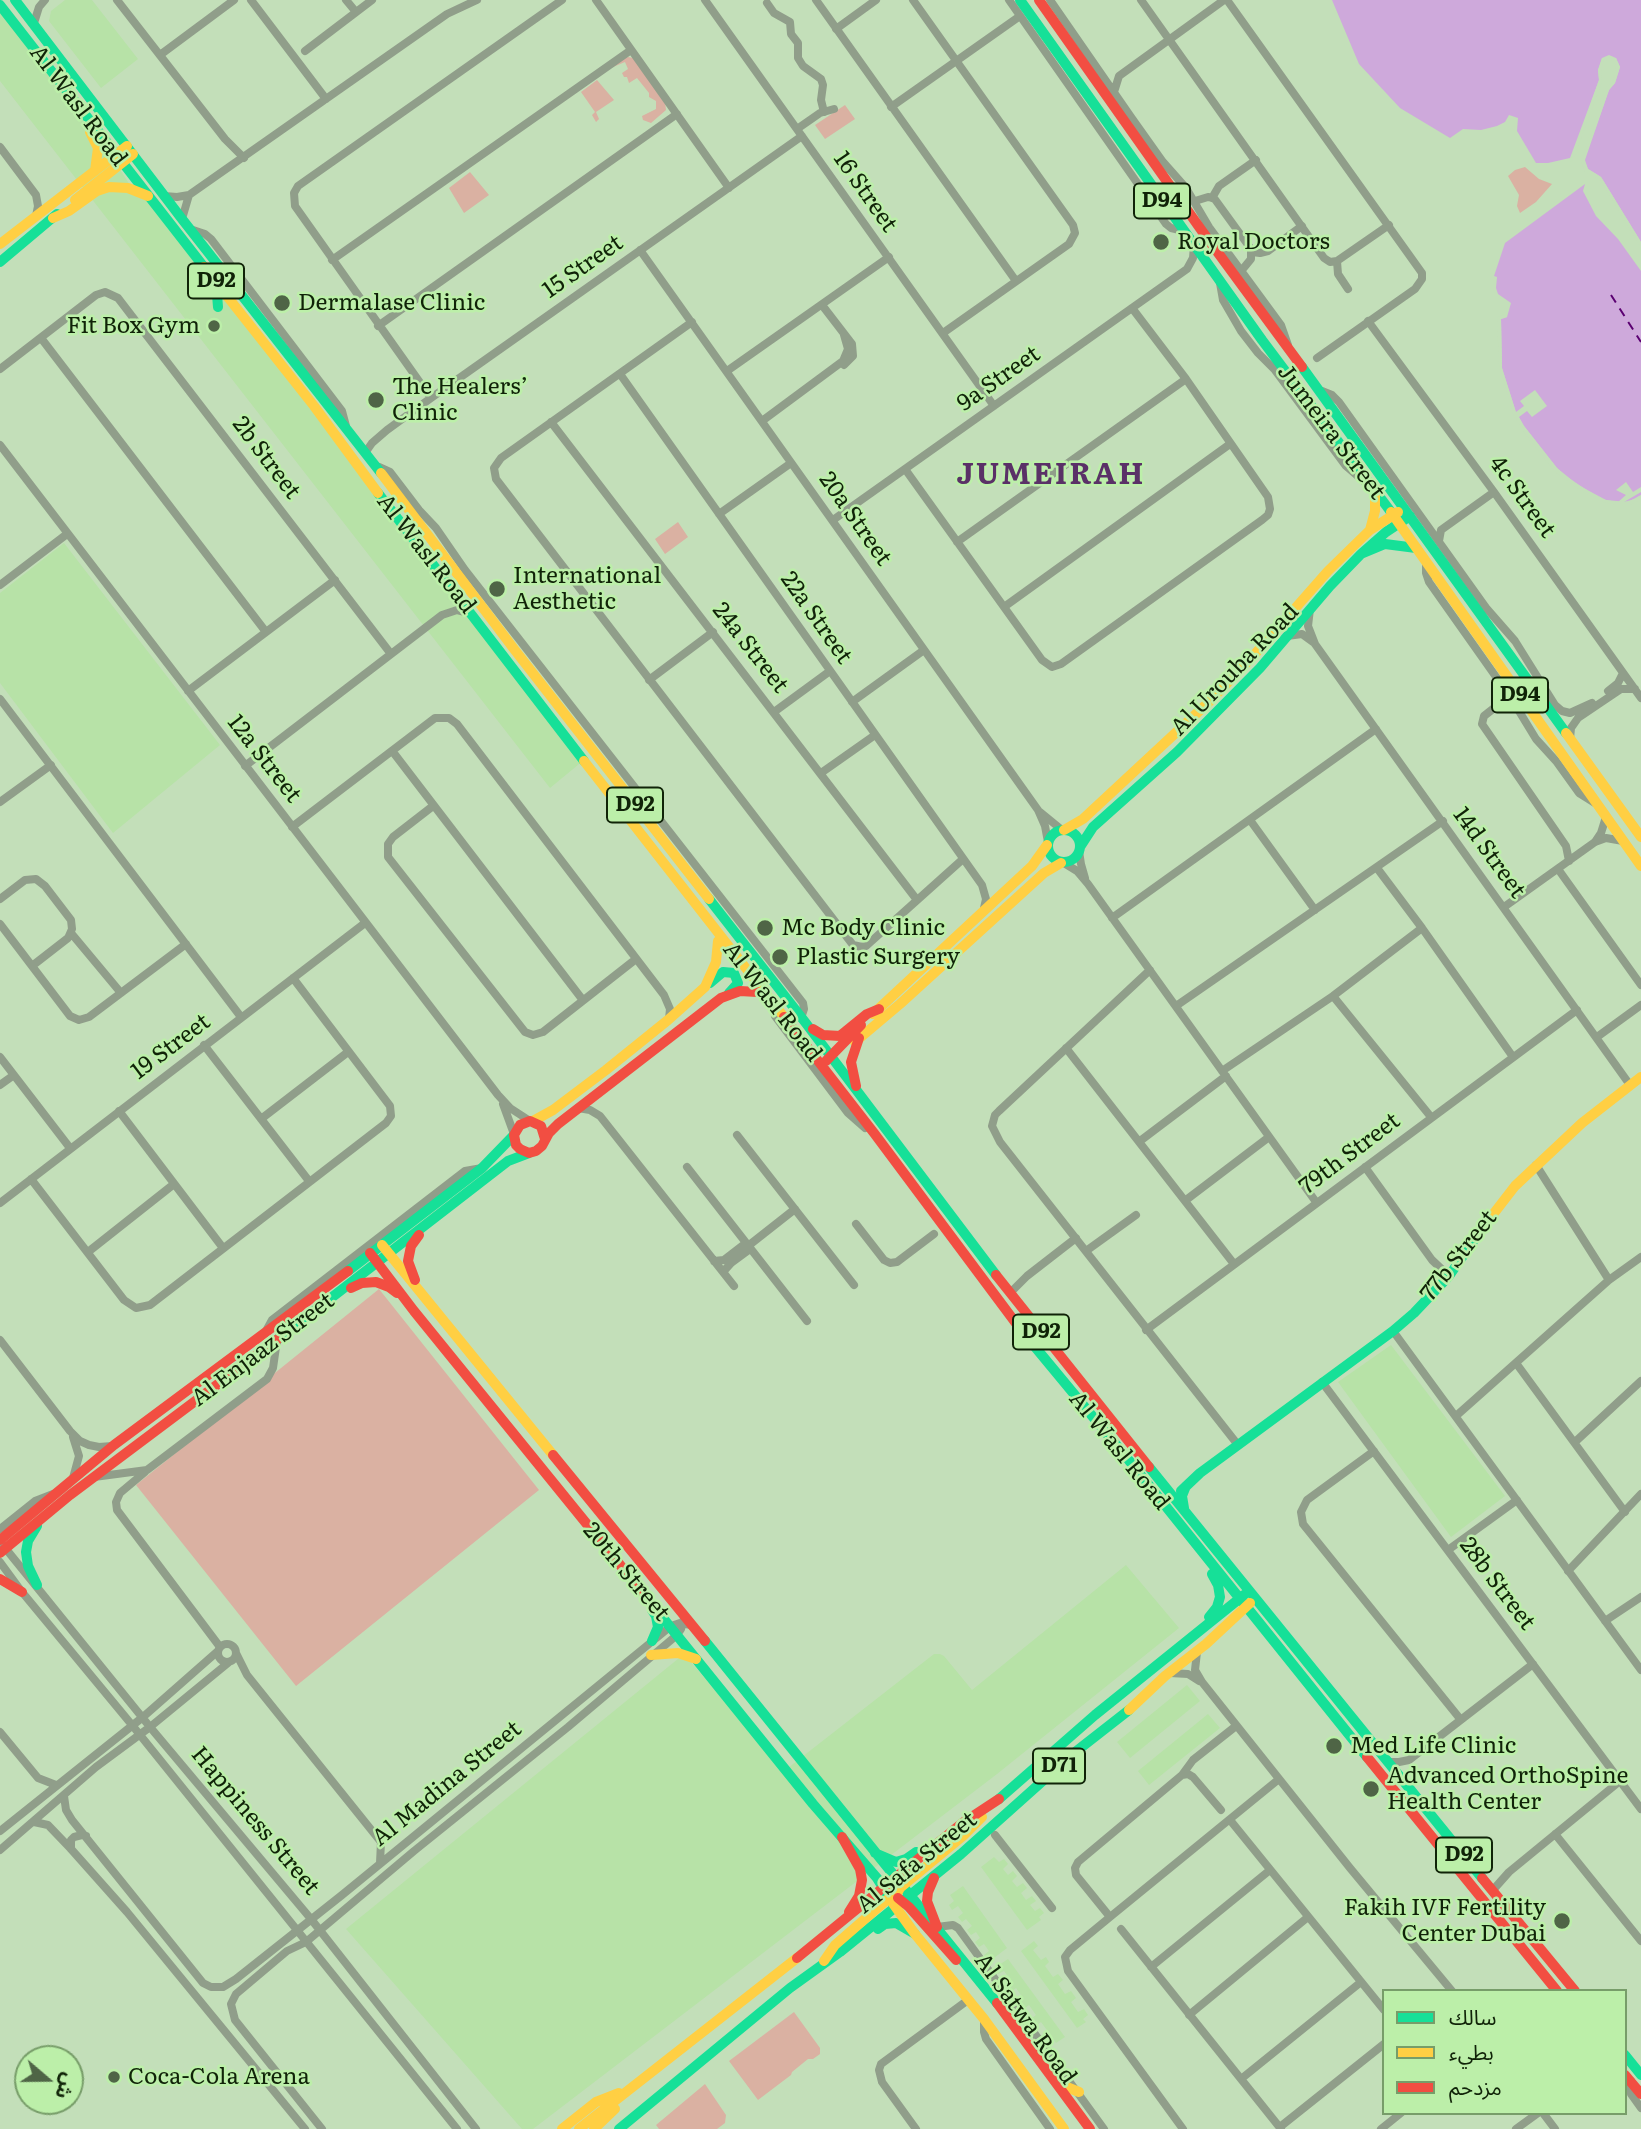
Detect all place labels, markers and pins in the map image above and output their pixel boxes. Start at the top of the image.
place label: Royal Doctors [1177,228,1330,256]
marker: Royal Doctors [1151,232,1171,252]
place label: Dermalase Clinic [298,289,485,317]
marker: Dermalase Clinic [272,293,292,313]
place label: Fit Box Gym [67,312,200,340]
marker: Fit Box Gym [206,318,222,334]
place label: The Healers’ Clinic [392,373,528,427]
marker: The Healers’ Clinic [366,390,386,410]
place label: International Aesthetic [513,562,661,616]
marker: International Aesthetic [487,579,507,599]
place label: Mc Body Clinic [781,914,945,942]
marker: Mc Body Clinic [755,918,775,938]
place label: Plastic Surgery [796,943,960,971]
marker: Plastic Surgery [770,947,790,967]
place label: Med Life Clinic [1350,1732,1516,1760]
marker: Med Life Clinic [1324,1736,1344,1756]
place label: Advanced OrthoSpine Health Center [1387,1762,1628,1816]
marker: Advanced OrthoSpine Health Center [1361,1779,1381,1799]
place label: Fakih IVF Fertility Center Dubai [1344,1894,1546,1948]
marker: Fakih IVF Fertility Center Dubai [1552,1911,1572,1931]
place label: Coca-Cola Arena [128,2063,310,2091]
marker: Coca-Cola Arena [106,2069,122,2085]

